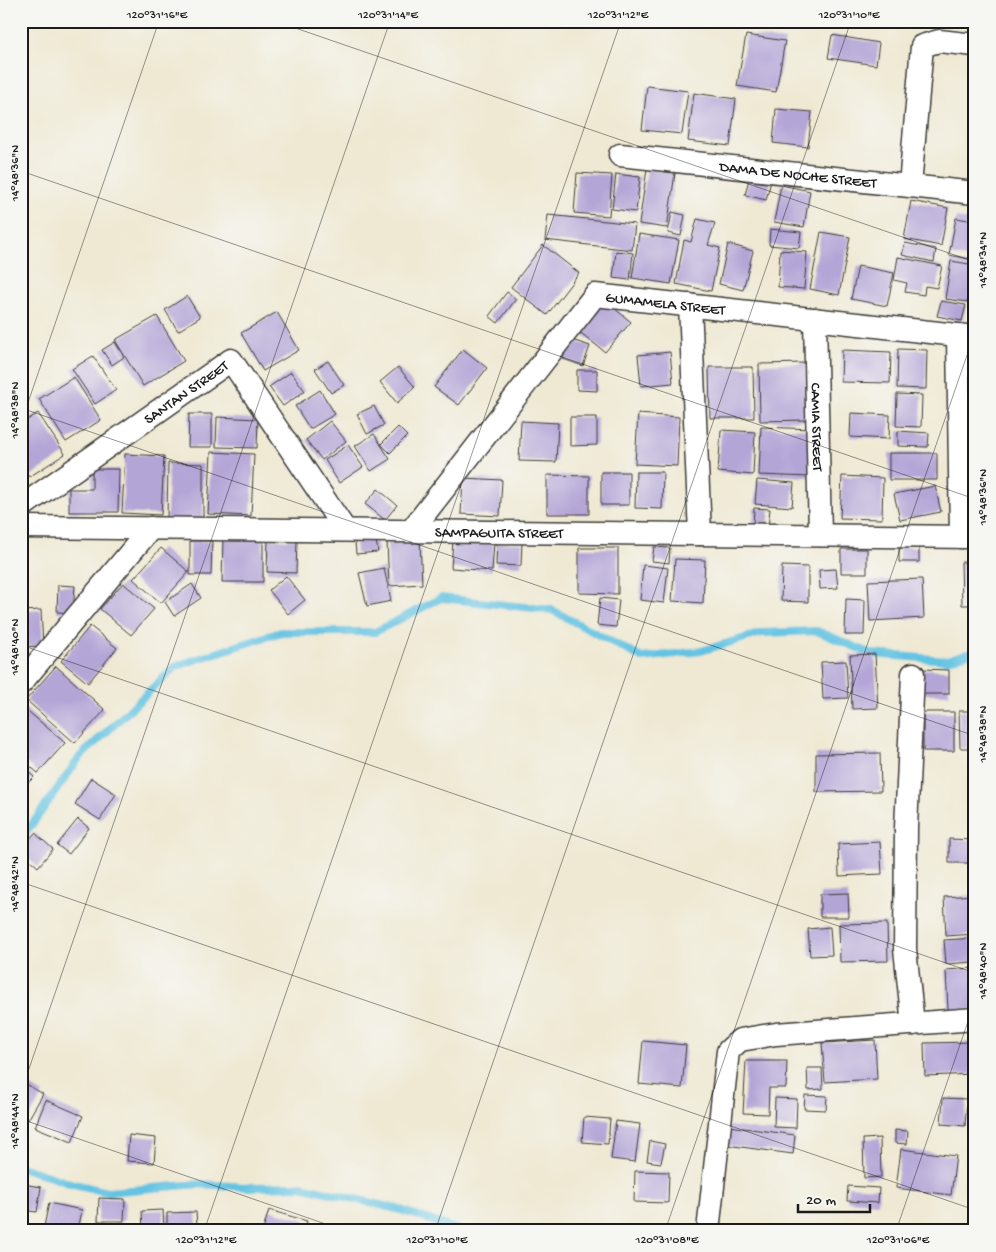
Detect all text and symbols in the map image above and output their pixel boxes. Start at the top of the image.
text: 120°31'16"E [126,9,188,23]
text: 120°31'14"E [357,9,419,23]
text: 120°31'12"E [587,9,649,23]
text: 120°31'10"E [817,9,880,23]
text: 14°48'36"N [9,145,23,202]
street label: DAMA DE NOCHE STREET [717,159,878,194]
text: 14°48'34"N [977,232,991,289]
street label: GUMAMELA STREET [604,289,727,320]
street label: SANTAN STREET [141,357,233,429]
text: 14°48'38"N [9,381,23,439]
street label: CAMIA STREET [805,383,826,473]
text: 14°48'36"N [977,469,991,526]
street label: SAMPAGUITA STREET [435,524,564,544]
text: 14°48'40"N [9,619,23,676]
text: 14°48'38"N [977,705,991,763]
text: 14°48'42"N [9,856,23,913]
text: 14°48'40"N [977,943,991,1000]
text: 14°48'44"N [9,1093,23,1150]
scale bar [798,1182,871,1214]
text: 20 m [806,1192,836,1210]
text: 120°31'12"E [175,1234,237,1248]
text: 120°31'10"E [405,1234,468,1248]
text: 120°31'08"E [635,1234,699,1248]
text: 120°31'06"E [866,1234,930,1248]

